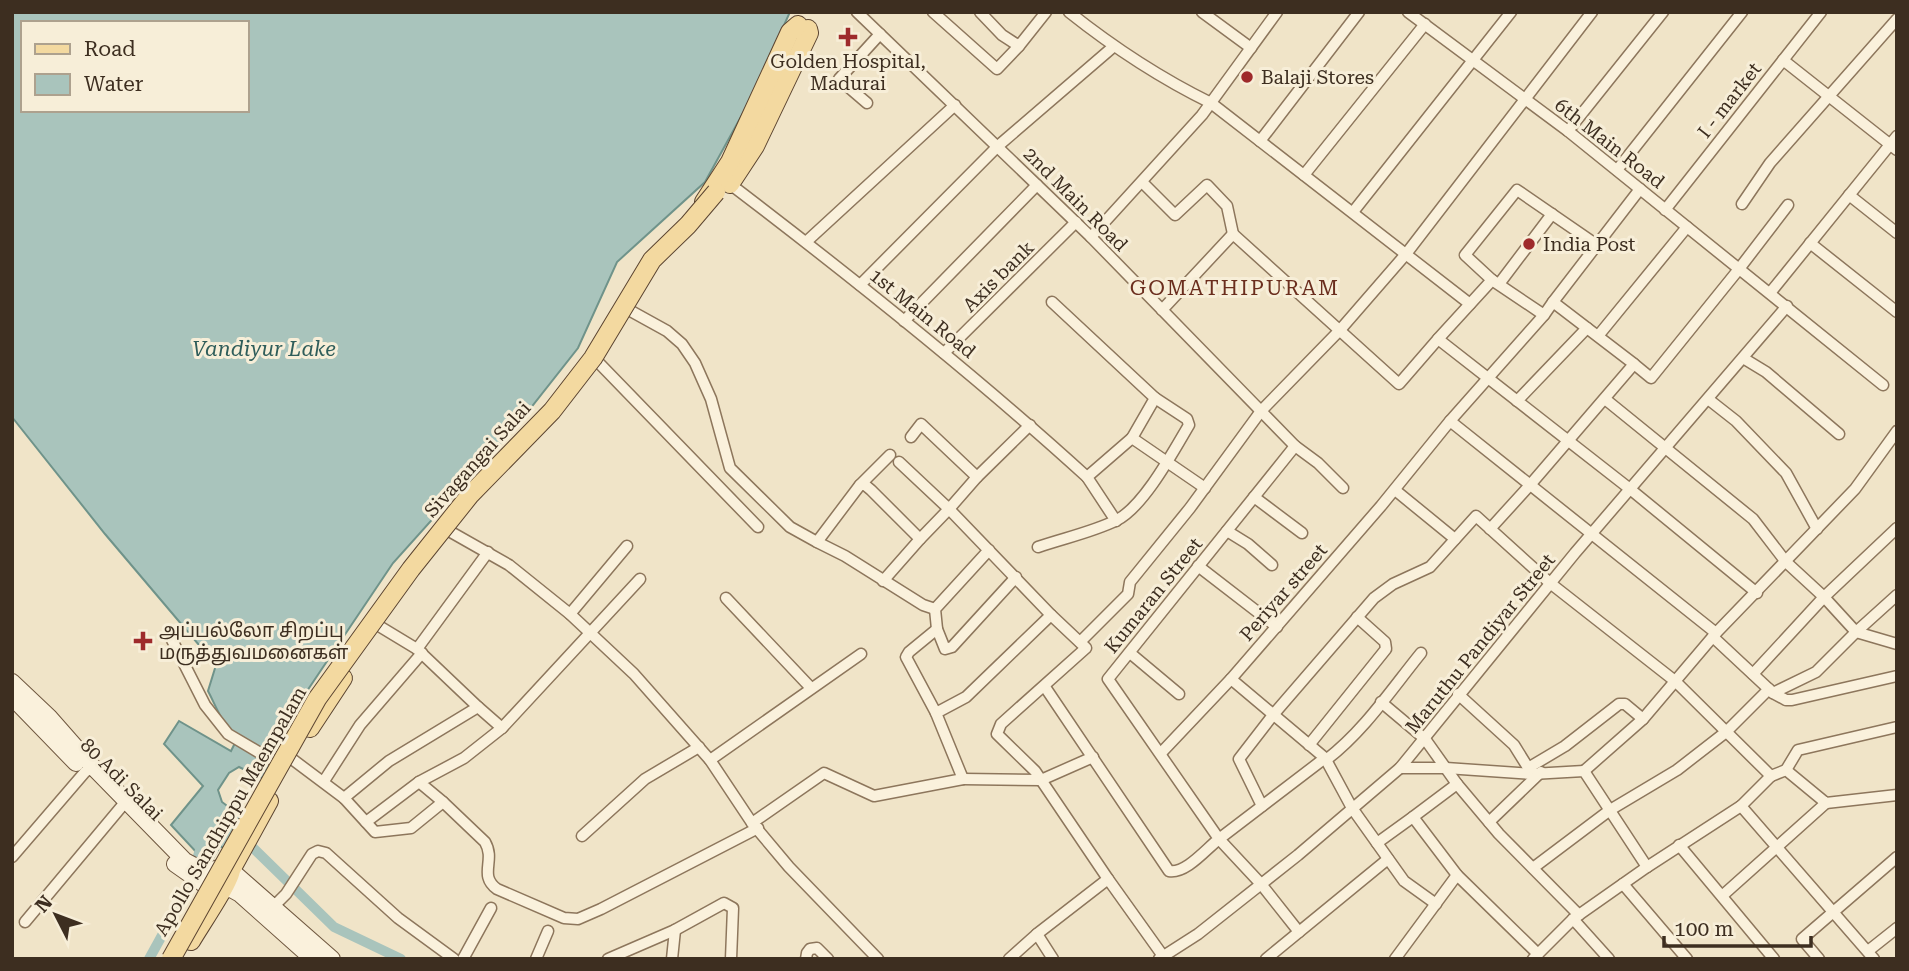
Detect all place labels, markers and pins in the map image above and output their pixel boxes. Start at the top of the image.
marker: Golden Hospital, Madurai [838,27,858,47]
place label: Golden Hospital, Madurai [770,50,926,95]
place label: Balaji Stores [1261,66,1374,89]
marker: Balaji Stores [1239,69,1255,85]
place label: India Post [1543,233,1635,256]
marker: India Post [1521,236,1537,252]
place label: அப்பல்லோ சிறப்பு மருத்துவமனைகள் [159,619,348,666]
marker: அப்பல்லோ சிறப்பு மருத்துவமனைகள் [133,631,153,651]

